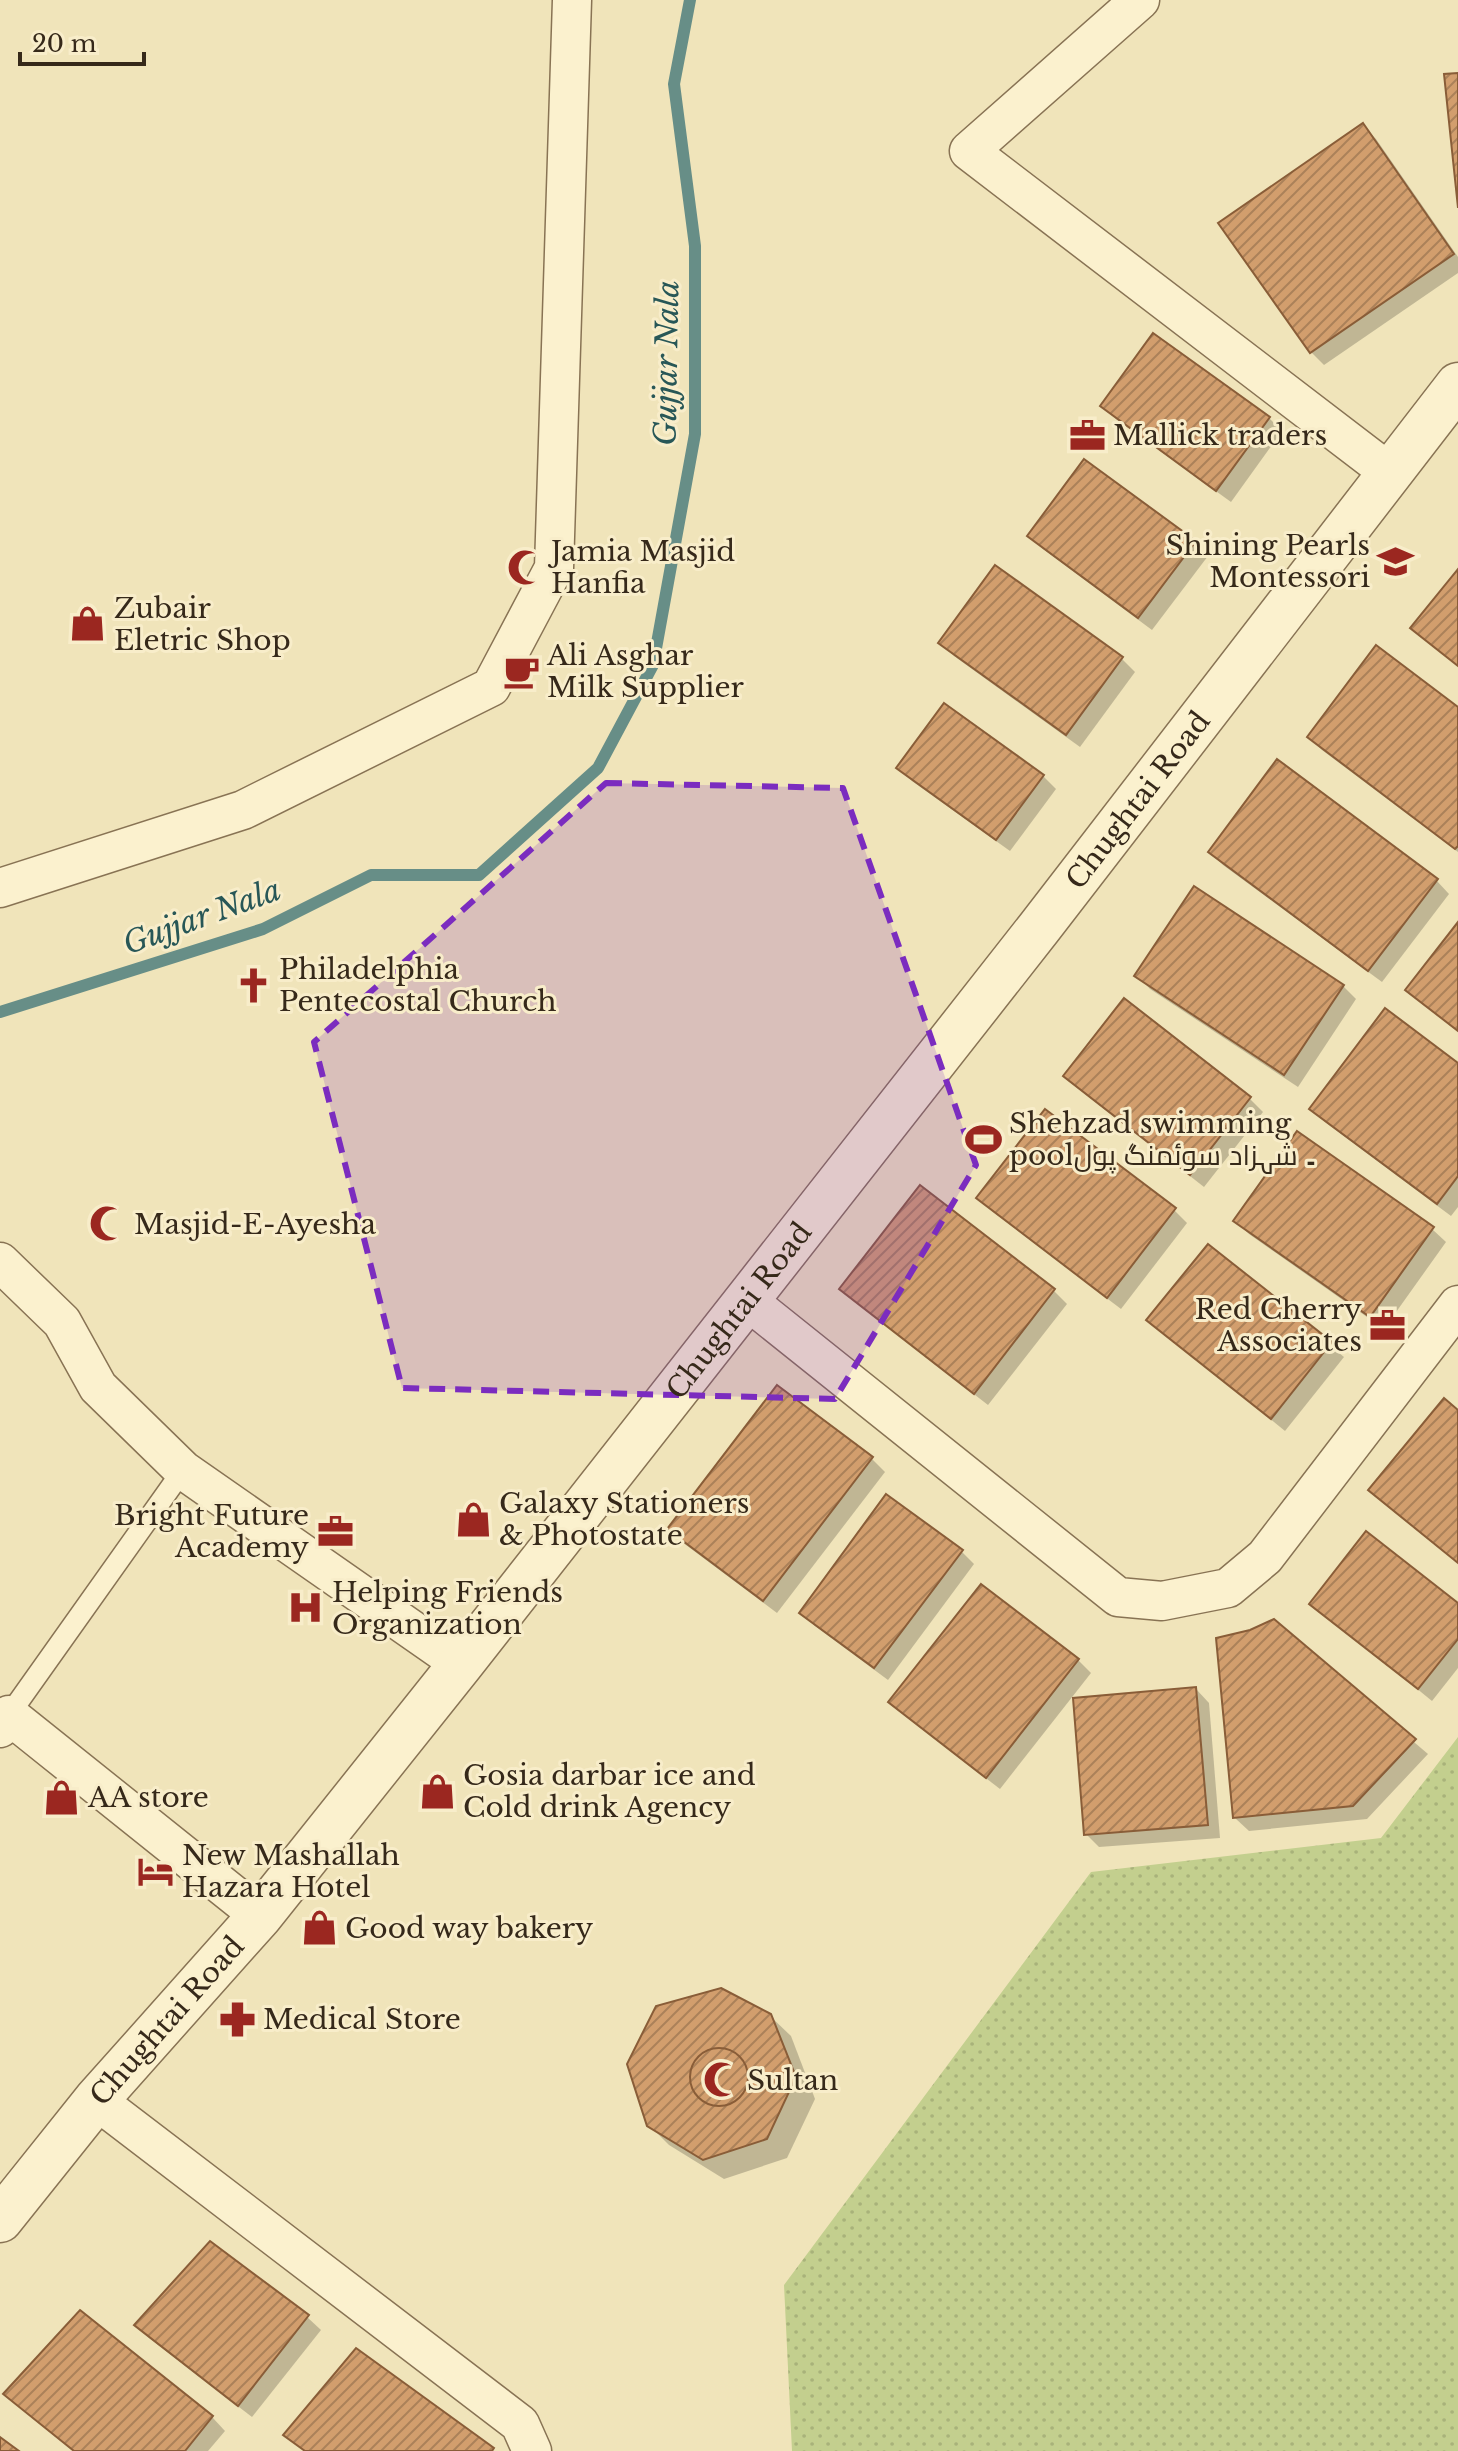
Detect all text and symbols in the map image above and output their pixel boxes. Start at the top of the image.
scale bar [20,16,144,66]
text: 20 m [32,29,97,58]
water label: Gujjar Nala [647,280,686,446]
office icon: Mallick traders [1068,416,1106,454]
place label: Mallick traders [1113,418,1327,453]
place label: Shining Pearls Montessori [1165,528,1370,595]
place label: Jamia Masjid Hanfia [547,534,735,601]
school or university icon: Shining Pearls Montessori [1377,542,1415,580]
mosque icon: Jamia Masjid Hanfia [506,548,544,586]
place label: Zubair Eletric Shop [114,591,291,658]
shop icon: Zubair Eletric Shop [69,605,107,643]
place label: Ali Asghar Milk Supplier [546,638,745,705]
cafe icon: Ali Asghar Milk Supplier [502,652,540,690]
street label: Chughtai Road [1059,705,1218,896]
water label: Gujjar Nala [118,871,286,962]
place label: Philadelphia Pentecostal Church [279,952,556,1019]
church icon: Philadelphia Pentecostal Church [234,966,272,1004]
place label: Shehzad swimming pool۔ شہزاد سوئمنگ پول [1009,1106,1316,1174]
sports icon: Shehzad swimming pool۔ شہزاد سوئمنگ پول [964,1120,1002,1158]
mosque icon: Masjid-E-Ayesha [89,1205,127,1243]
place label: Masjid-E-Ayesha [134,1207,376,1242]
street label: Chughtai Road [659,1215,819,1406]
place label: Red Cherry Associates [1195,1292,1362,1359]
office icon: Red Cherry Associates [1369,1306,1407,1344]
place label: Galaxy Stationers & Photostate [499,1486,750,1553]
place label: Bright Future Academy [114,1498,309,1565]
shop icon: Galaxy Stationers & Photostate [454,1500,492,1538]
office icon: Bright Future Academy [316,1512,354,1550]
place label: Helping Friends Organization [332,1575,563,1642]
hospital icon: Helping Friends Organization [287,1589,325,1627]
place label: Gosia darbar ice and Cold drink Agency [463,1758,756,1825]
shop icon: Gosia darbar ice and Cold drink Agency [418,1772,456,1810]
shop icon: AA store [43,1778,81,1816]
place label: AA store [87,1780,209,1815]
place label: New Mashallah Hazara Hotel [182,1838,400,1905]
hotel icon: New Mashallah Hazara Hotel [137,1852,175,1890]
shop icon: Good way bakery [300,1909,338,1947]
place label: Good way bakery [345,1911,593,1946]
street label: Chughtai Road [83,1929,252,2113]
pharmacy icon: Medical Store [218,2000,256,2038]
place label: Medical Store [263,2002,461,2037]
mosque icon: Sultan [702,2061,740,2099]
place label: Sultan [747,2063,838,2098]

